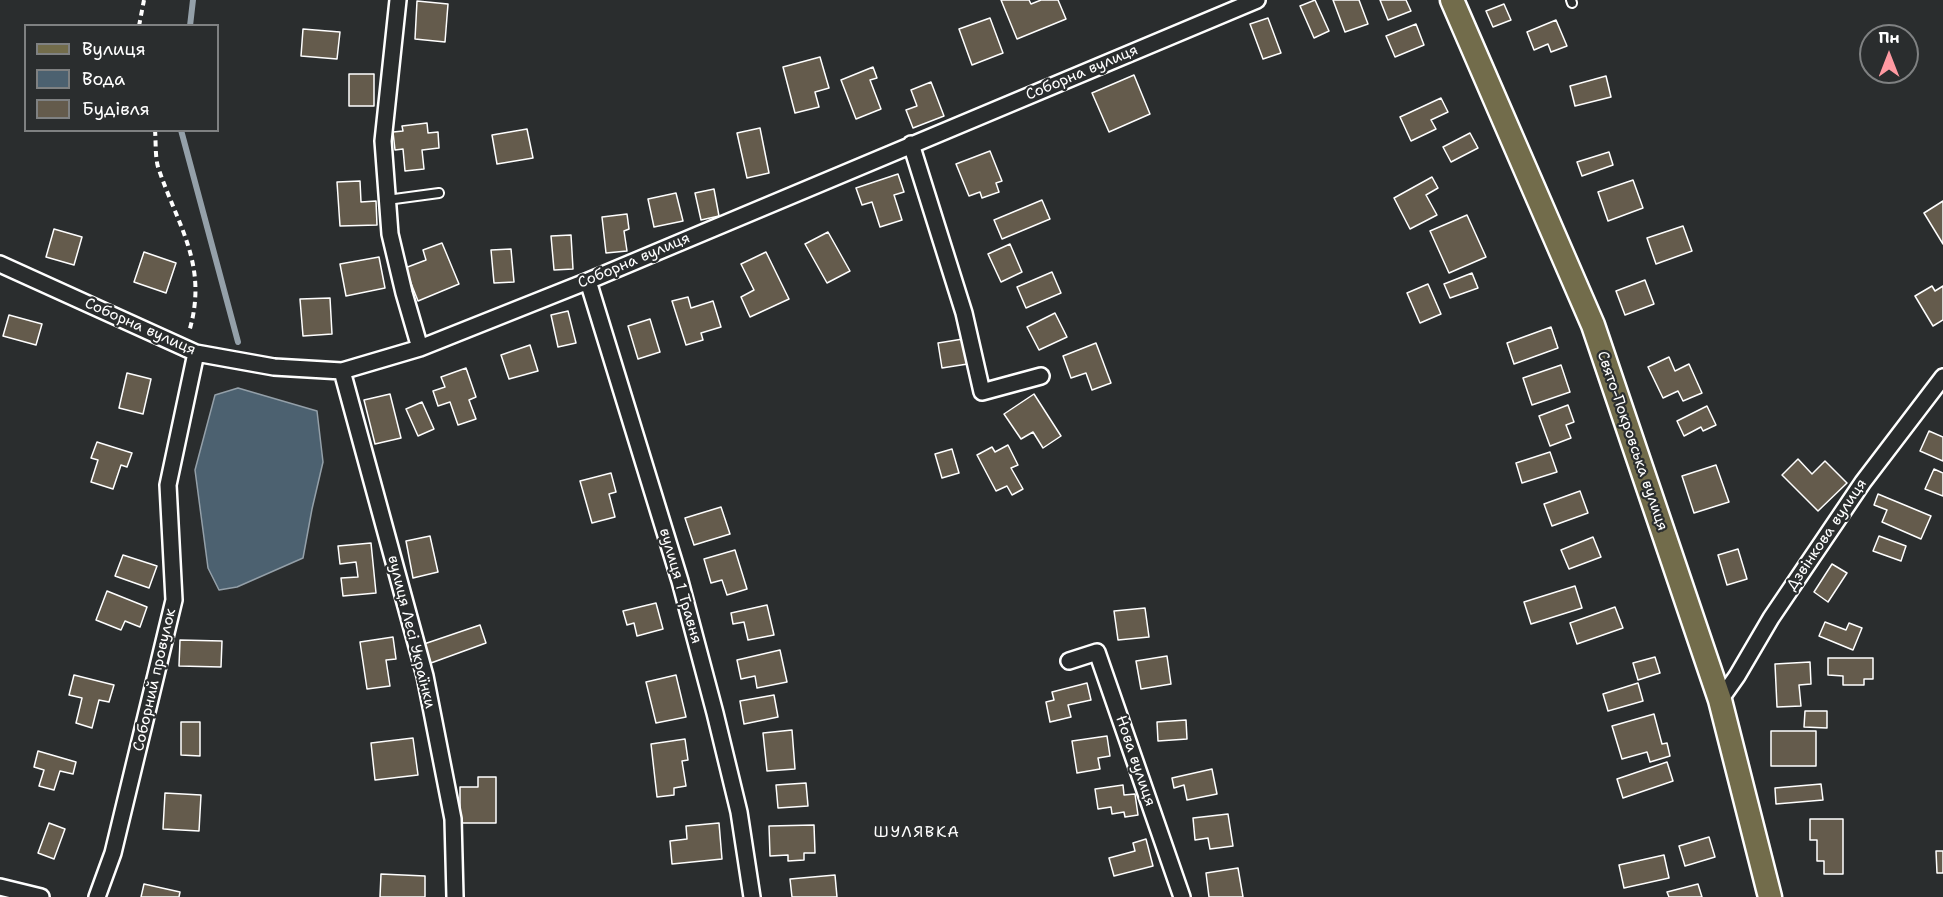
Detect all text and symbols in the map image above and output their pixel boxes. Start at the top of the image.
legend [24,24,219,132]
north arrow [1859,24,1919,84]
text: Пн [1878,27,1900,48]
text: Вулиця [82,37,146,61]
street label: Соборна вулиця [1023,41,1141,105]
text: Вода [82,67,125,91]
text: Будівля [82,97,150,121]
street label: Соборна вулиця [575,229,693,293]
street label: Соборна вулиця [82,294,198,360]
street label: Свято-Покровська вулиця [1593,349,1671,533]
street label: Дзвінкова вулиця [1783,476,1871,594]
street label: вулиця 1 Травня [655,526,705,646]
street label: вулиця Лесі Українки [383,554,439,710]
street label: Соборний провулок [130,607,180,753]
street label: Нова вулиця [1111,713,1159,809]
district label: ШУЛЯВКА [874,823,960,843]

